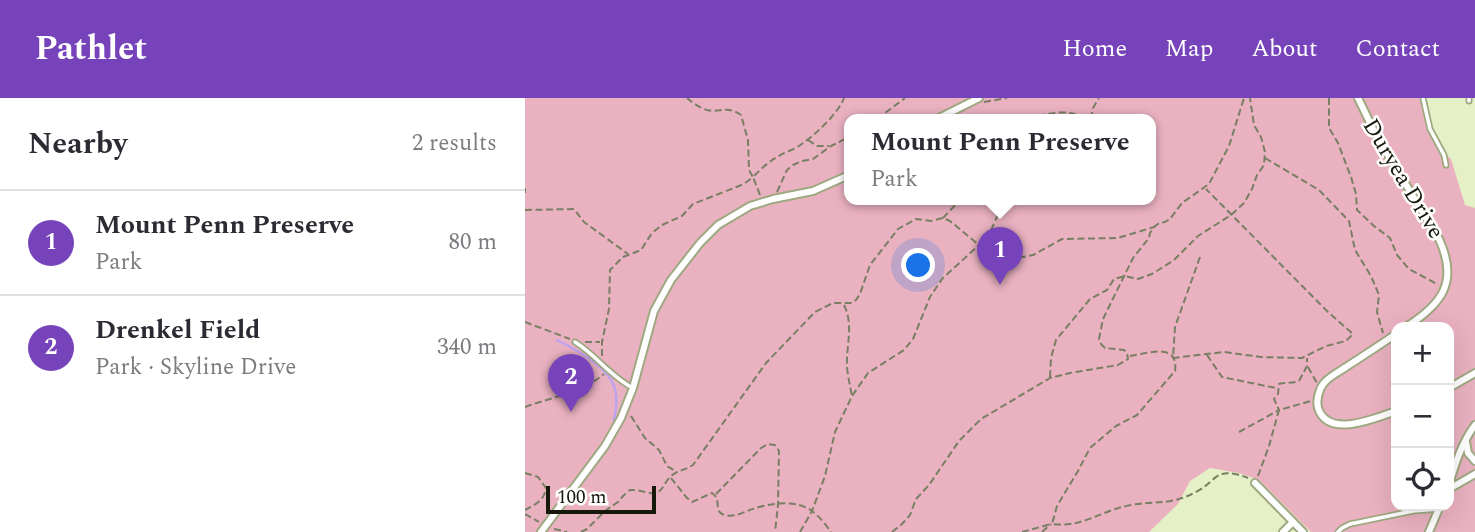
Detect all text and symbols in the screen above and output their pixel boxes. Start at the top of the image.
text: Pathlet [35,24,147,74]
text: Home [1062,31,1127,67]
text: Map [1165,31,1213,67]
text: About [1251,31,1317,67]
text: Contact [1355,31,1440,67]
street label: Duryea Drive [1353,112,1453,246]
popup [844,114,1156,205]
text: Nearby [28,121,127,167]
text: Mount Penn Preserve [870,122,1130,162]
text: 2 results [412,126,497,161]
text: Park [870,162,918,197]
text: Mount Penn Preserve [95,205,354,245]
text: 1 [45,225,57,260]
text: 80 m [448,225,497,260]
pin: 1 [977,227,1023,285]
text: Park [95,245,142,280]
your location [901,248,935,282]
text: Drenkel Field [95,310,260,350]
map controls [1391,322,1454,511]
button: + [1391,322,1454,385]
text: 2 [45,330,57,365]
text: 340 m [437,330,497,365]
text: Park · Skyline Drive [95,350,296,385]
pin: 2 [548,354,594,412]
button: − [1391,385,1454,448]
button: locate [1391,448,1454,511]
scale bar [546,483,656,515]
text: 100 m [557,483,607,512]

